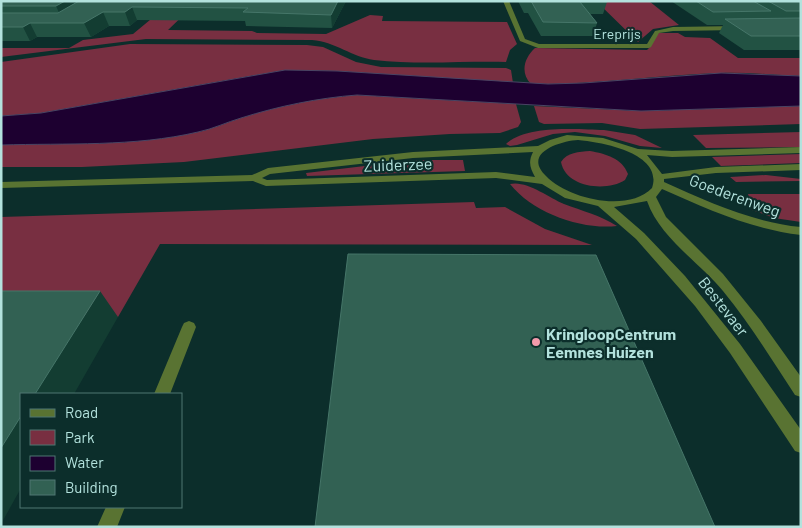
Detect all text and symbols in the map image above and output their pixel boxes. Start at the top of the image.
street label: Ereprijs [593,25,641,42]
street label: Zuiderzee [363,153,433,175]
street label: Goederenweg [687,170,783,220]
street label: Bestevaer [695,273,753,340]
place label: KringloopCentrum Eemnes Huizen [546,324,676,361]
marker: KringloopCentrum Eemnes Huizen [530,336,542,348]
legend [20,393,182,508]
text: Road [65,403,98,421]
text: Park [65,428,95,446]
text: Water [65,453,104,471]
text: Building [65,478,118,496]

